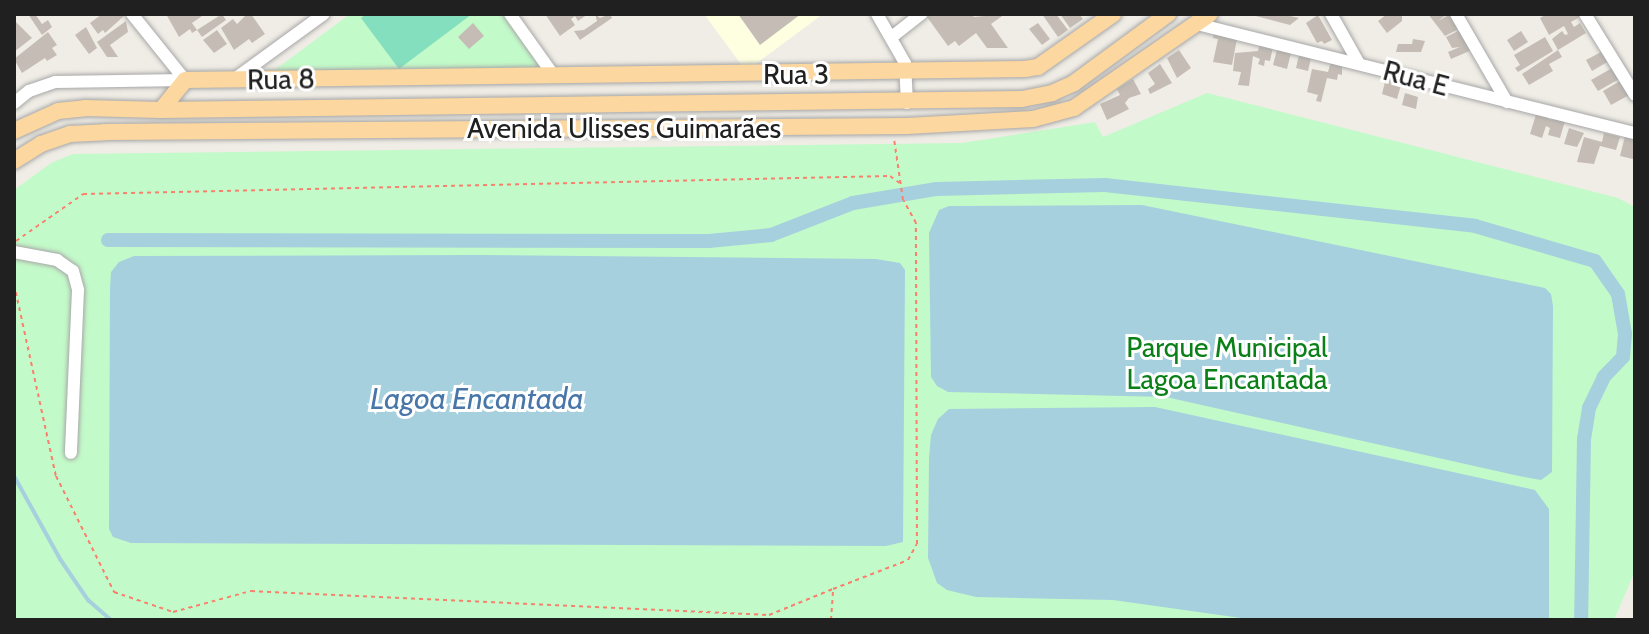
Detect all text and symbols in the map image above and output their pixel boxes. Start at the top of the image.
street label: Rua E [1380,53,1452,103]
street label: Rua 3 [763,57,829,91]
street label: Rua 8 [247,62,315,96]
street label: Avenida Ulisses Guimarães [467,111,781,145]
park label: Parque Municipal Lagoa Encantada [1126,330,1328,396]
water label: Lagoa Encantada [370,381,584,417]

